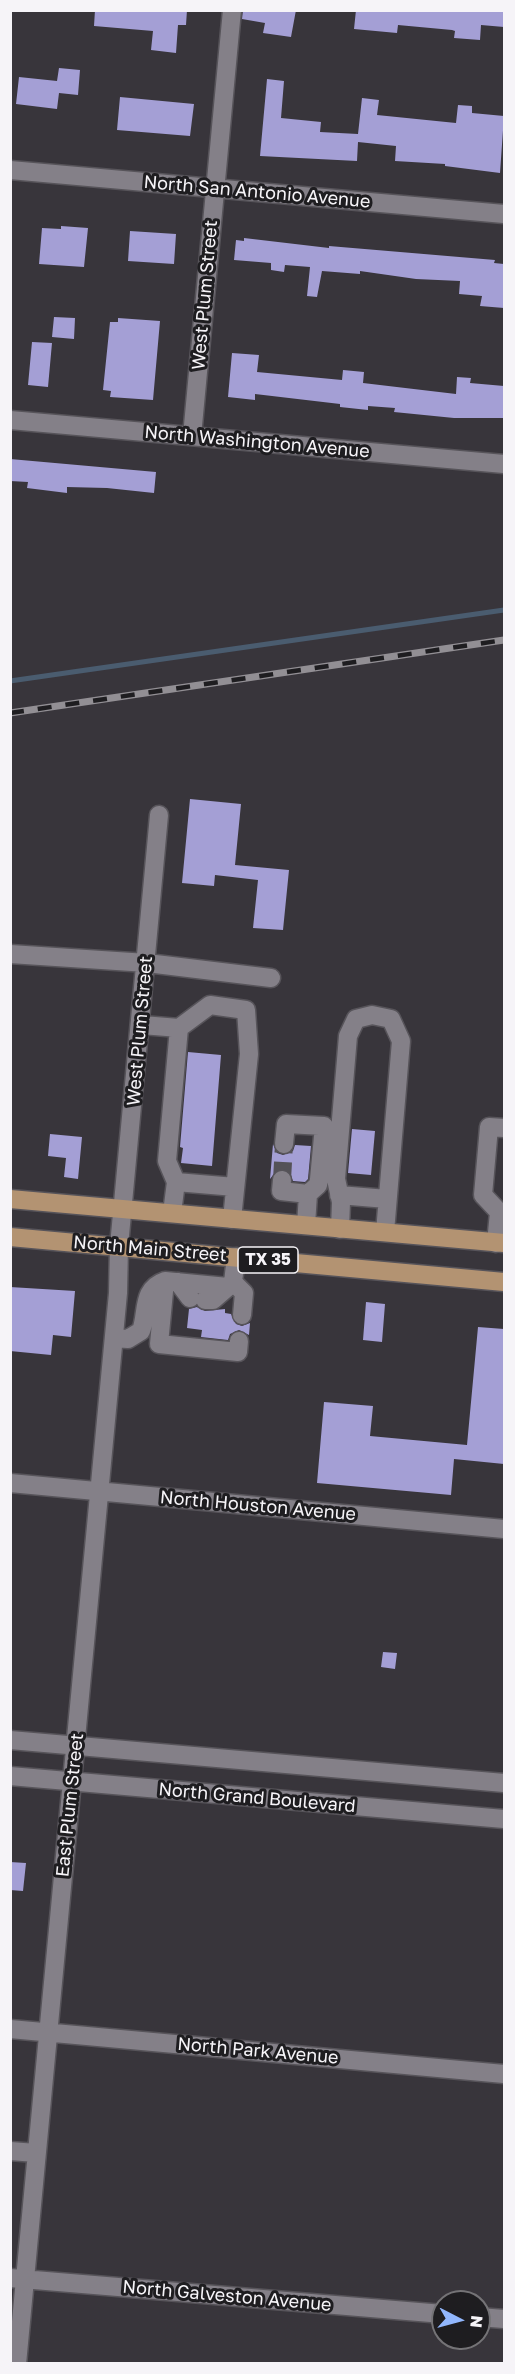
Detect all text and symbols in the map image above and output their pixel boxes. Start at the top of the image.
street label: North San Antonio Avenue [143,171,371,213]
street label: West Plum Street [188,219,222,371]
street label: North Washington Avenue [143,421,371,463]
street label: West Plum Street [123,955,157,1107]
street label: North Main Street [72,1232,228,1266]
road number: TX 35 [238,1247,298,1273]
street label: North Houston Avenue [159,1487,357,1525]
street label: East Plum Street [52,1732,88,1878]
street label: North Grand Boulevard [157,1779,357,1817]
street label: North Park Avenue [177,2033,339,2069]
street label: North Galveston Avenue [122,2276,332,2316]
north arrow [431,2290,491,2350]
text: N [466,2315,487,2329]

